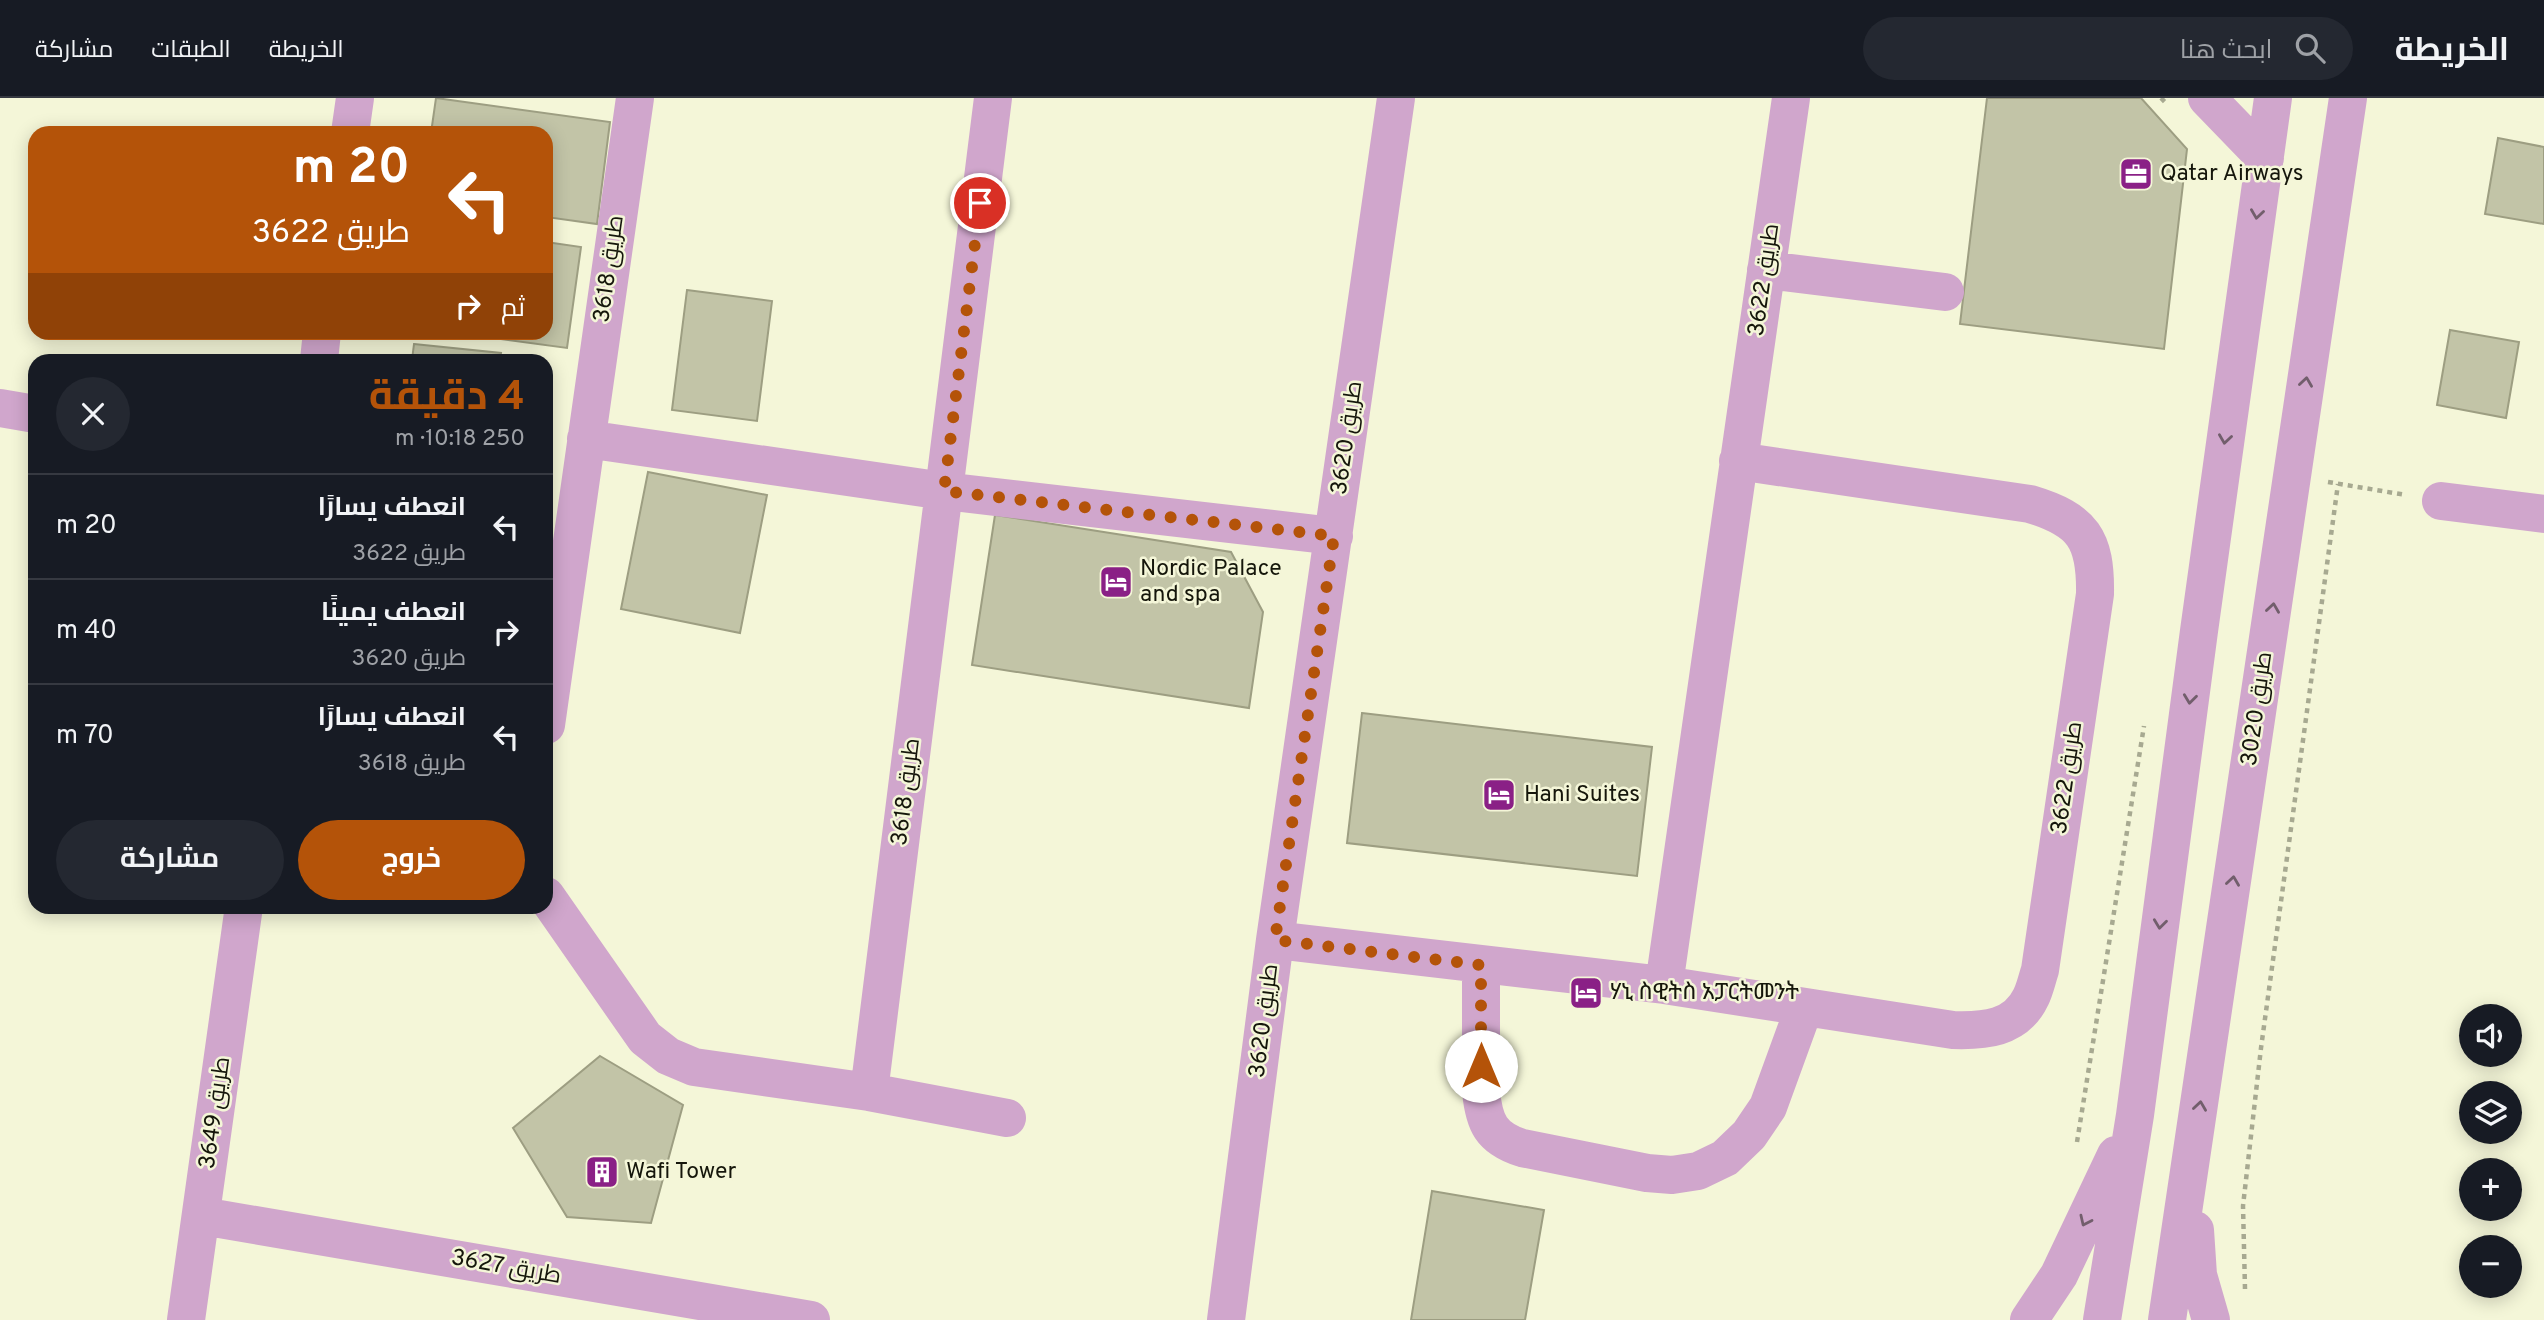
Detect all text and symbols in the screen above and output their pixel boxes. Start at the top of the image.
search box [1863,17,2353,80]
icon: search [2291,29,2329,67]
text: الخريطة [2395,31,2509,73]
text: ابحث هنا [2180,35,2273,68]
text: مشاركة [35,36,113,66]
text: الطبقات [151,36,231,66]
text: الخريطة [269,36,344,66]
text: 20 m [293,139,410,201]
icon: left [434,154,525,245]
office icon: Qatar Airways [2117,155,2155,193]
place label: Qatar Airways [2160,160,2304,189]
pin [950,173,1010,233]
icon: arrive [961,184,999,222]
one-way arrow [2249,208,2264,220]
street label: طريق 3618 [588,213,632,325]
text: طريق 3622 [252,214,410,254]
street label: طريق 3622 [1743,222,1787,338]
icon: right [449,287,487,325]
text: ثم [501,293,525,326]
text: 4 دقيقة [369,372,525,425]
button: close [56,377,130,451]
one-way arrow [2298,377,2313,388]
street label: طريق 3620 [1326,379,1370,497]
text: 250 m · 10:18 [395,425,525,454]
one-way arrow [2218,434,2233,445]
text: انعطف يسارًا [318,492,466,525]
icon: left [487,508,525,546]
text: 20 m [56,510,117,543]
text: طريق 3622 [352,540,466,569]
place label: Nordic Palace and spa [1140,555,1282,610]
hotel icon: Nordic Palace and spa [1097,563,1135,601]
text: انعطف يمينًا [321,597,466,630]
one-way arrow [2265,602,2280,613]
icon: right [487,613,525,651]
text: 40 m [56,615,117,648]
text: طريق 3620 [352,645,466,674]
street label: طريق 3020 [2236,650,2280,768]
one-way arrow [2182,693,2197,705]
text: انعطف يسارًا [318,702,466,735]
icon: left [487,718,525,756]
text: 70 m [56,720,114,753]
street label: طريق 3622 [2046,720,2090,836]
street label: طريق 3618 [886,737,928,847]
text: طريق 3618 [358,750,466,779]
hotel icon: Hani Suites [1480,776,1518,814]
place label: Hani Suites [1524,781,1640,810]
button: مشاركة [56,820,284,900]
button: خروج [298,820,525,900]
one-way arrow [2225,875,2240,887]
one-way arrow [2153,918,2168,930]
street label: طريق 3620 [1244,962,1286,1080]
hotel icon: ሃኒ ስዊትስ አፓርትመንት [1567,974,1605,1012]
place label: ሃኒ ስዊትስ አፓርትመንት [1610,979,1799,1008]
map controls [2459,1004,2522,1298]
button: sound [2459,1004,2522,1067]
position arrow [1444,1029,1518,1103]
street label: طريق 3649 [194,1055,238,1171]
button: layers [2459,1081,2522,1144]
one-way arrow [2192,1100,2207,1112]
building icon: Wafi Tower [583,1153,621,1191]
place label: Wafi Tower [626,1158,737,1187]
button: + [2459,1158,2522,1221]
one-way arrow [2079,1214,2093,1226]
button: − [2459,1235,2522,1298]
street label: طريق 3627 [449,1244,563,1292]

